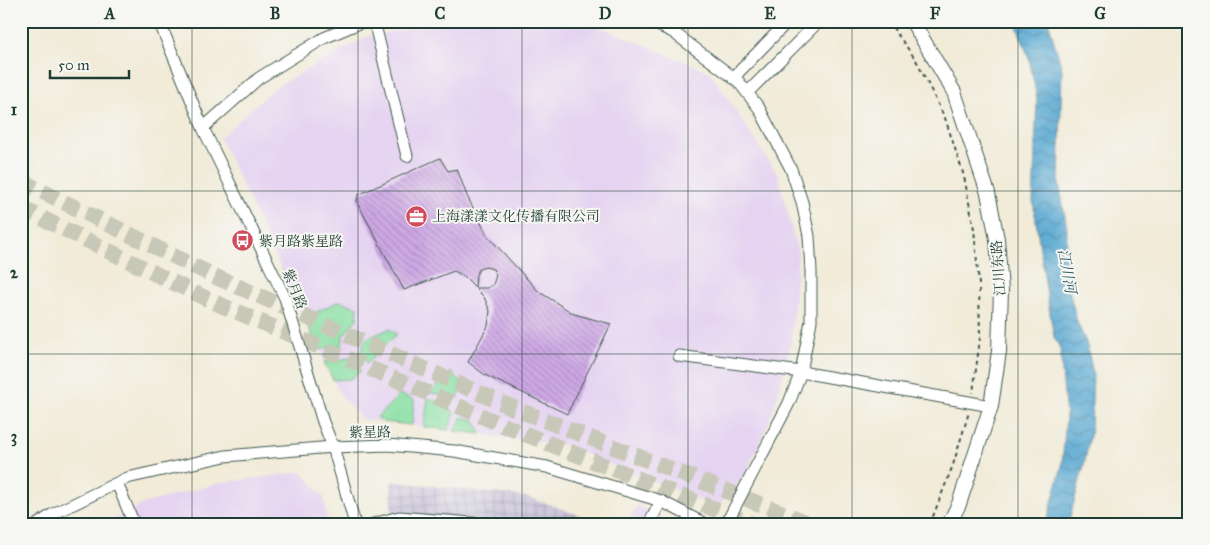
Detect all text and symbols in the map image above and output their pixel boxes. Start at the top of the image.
text: A [104,4,116,23]
text: B [270,4,280,23]
text: C [435,4,446,23]
text: D [599,4,612,23]
text: E [764,4,776,23]
text: F [930,4,941,23]
text: G [1094,4,1106,23]
scale bar [50,48,129,80]
text: 50 m [58,56,90,74]
text: 1 [11,100,18,119]
office icon: 上海漾漾文化传播有限公司 [404,204,428,228]
place label: 上海漾漾文化传播有限公司 [432,208,600,225]
bus stop icon: 紫月路紫星路 [231,229,255,253]
place label: 紫月路紫星路 [259,233,343,250]
street label: 江川东路 [988,239,1009,296]
water label: 江川河 [1054,247,1080,298]
text: 2 [10,263,19,282]
street label: 紫月路 [279,267,310,312]
street label: 紫星路 [349,424,391,441]
text: 3 [11,427,17,447]

